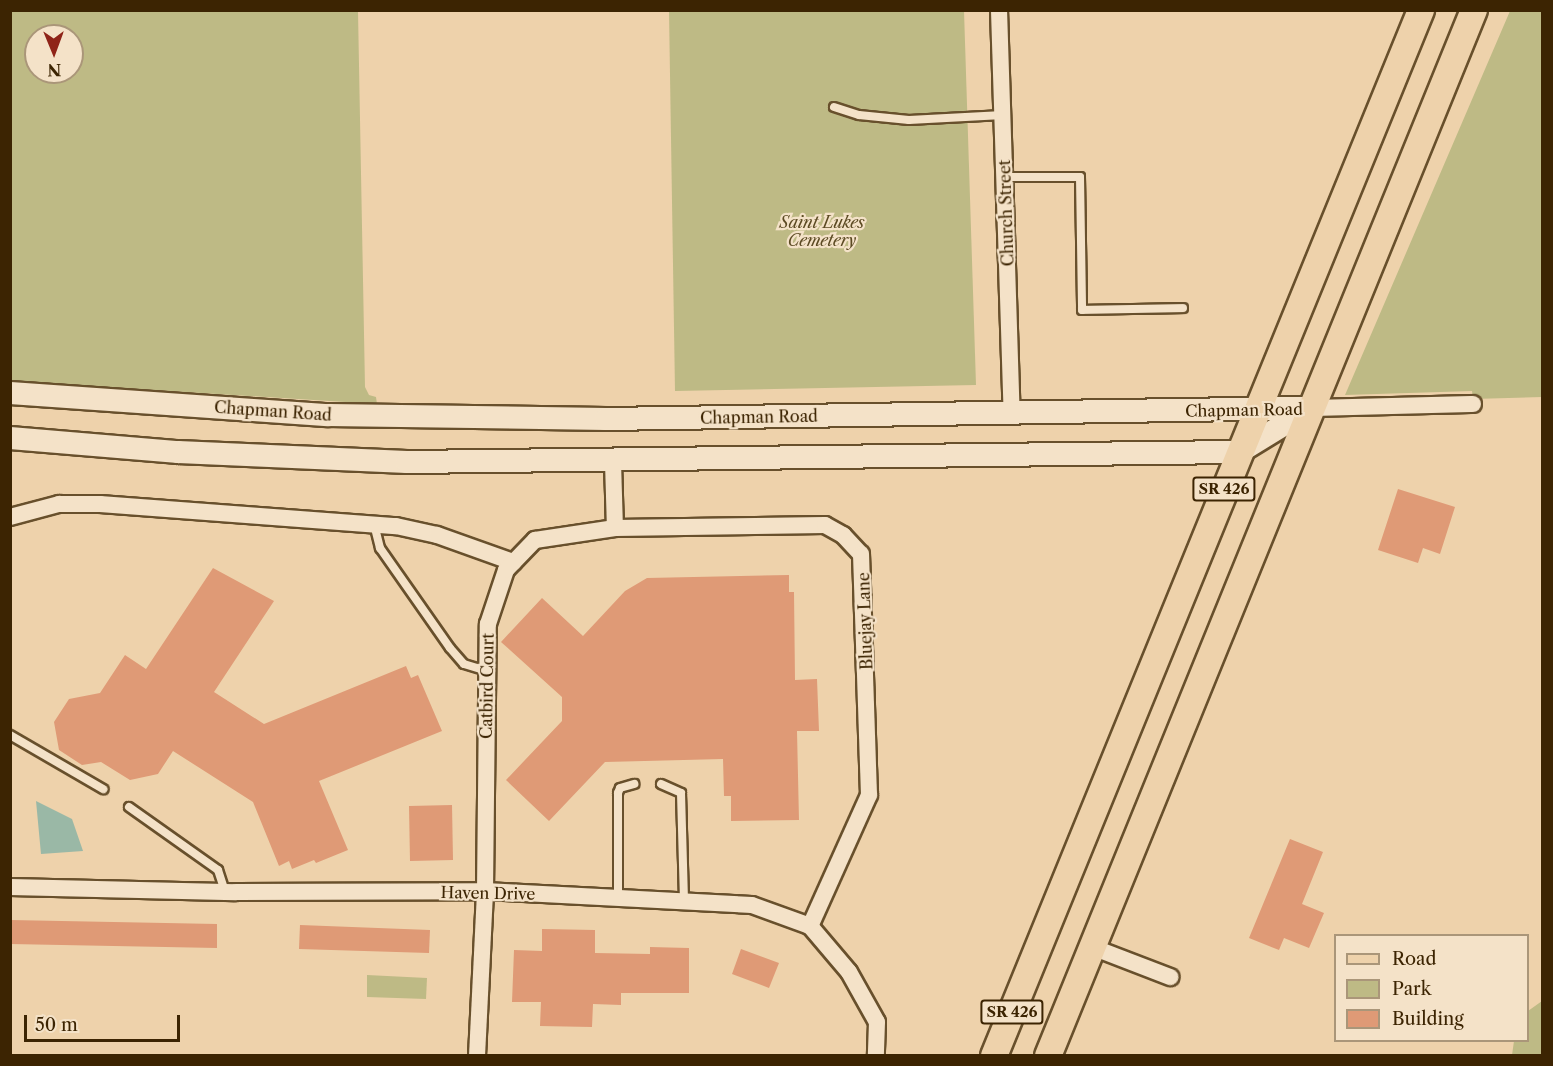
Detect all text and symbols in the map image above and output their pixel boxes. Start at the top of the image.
north arrow [24,24,84,84]
text: N [47,60,61,80]
street label: Church Street [995,159,1017,267]
park label: Saint Lukes Cemetery [780,212,864,250]
street label: Chapman Road [214,397,332,425]
street label: Chapman Road [1185,399,1303,421]
street label: Chapman Road [700,406,818,428]
road number: SR 426 [1191,477,1257,501]
street label: Bluejay Lane [854,572,876,670]
street label: Catbird Court [476,633,498,739]
street label: Haven Drive [441,883,535,903]
legend [1334,934,1529,1042]
text: Road [1392,948,1437,970]
text: Park [1392,978,1431,1000]
road number: SR 426 [979,1000,1045,1024]
scale bar [27,1003,183,1041]
text: Building [1392,1008,1464,1030]
text: 50 m [35,1014,78,1036]

